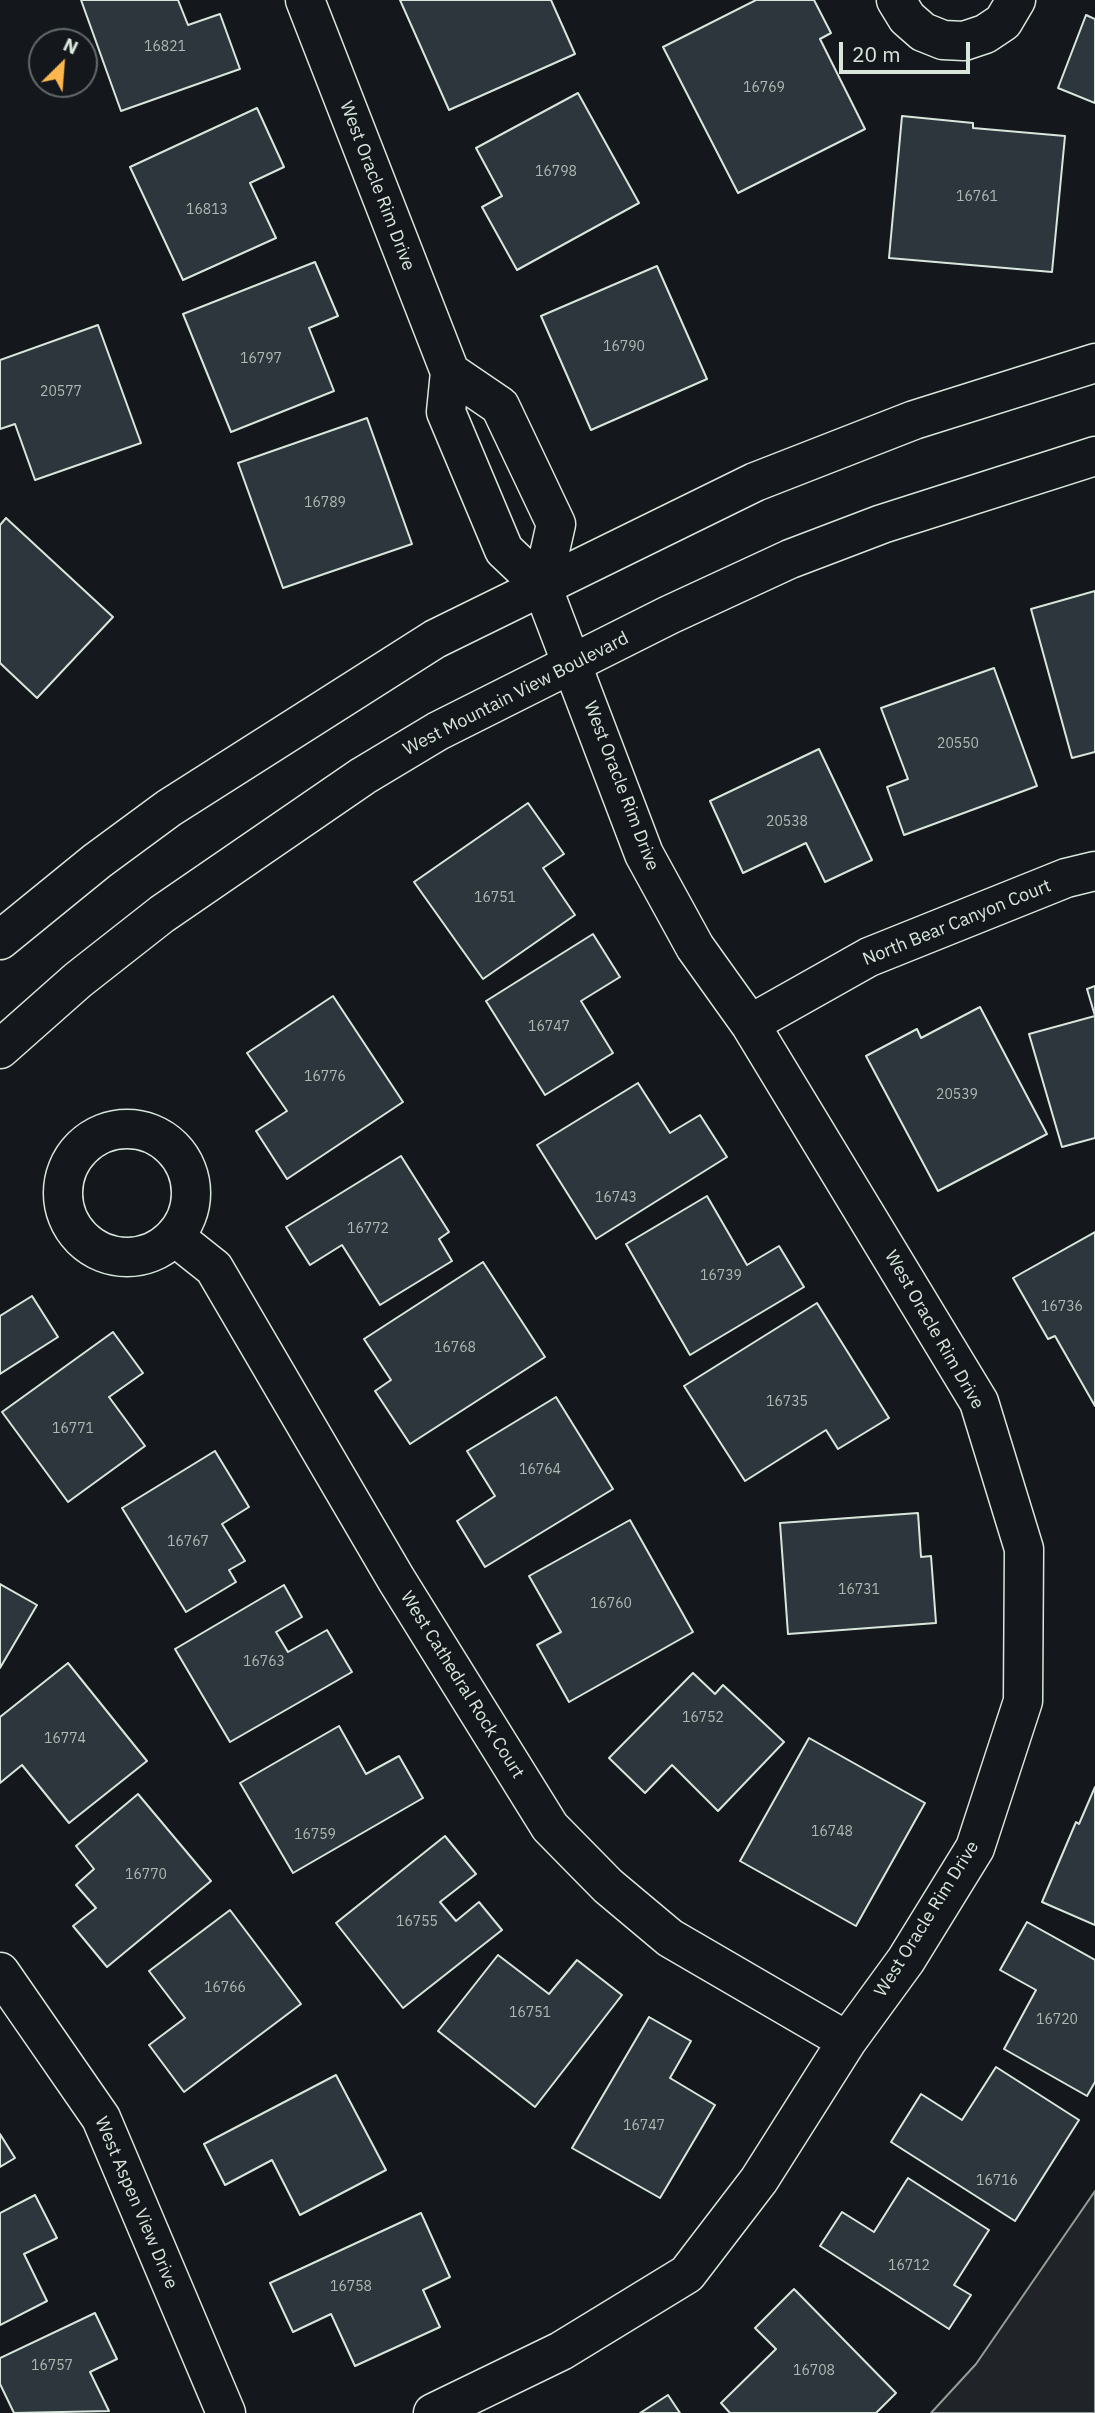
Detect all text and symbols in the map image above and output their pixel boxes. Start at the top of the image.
north arrow [28,28,98,98]
scale bar [843,28,974,72]
text: N [60,32,82,60]
house number: 16821 [144,39,186,55]
text: 20 m [852,40,901,68]
house number: 16769 [743,80,785,96]
street label: West Oracle Rim Drive [335,98,419,274]
house number: 16798 [535,164,577,180]
house number: 16761 [956,189,998,205]
house number: 16813 [186,202,228,218]
house number: 16790 [603,339,645,355]
house number: 16797 [240,351,282,367]
house number: 20577 [40,384,82,400]
house number: 16789 [304,495,346,511]
street label: West Mountain View Boulevard [400,628,632,760]
street label: West Oracle Rim Drive [579,698,663,874]
house number: 20550 [937,736,979,752]
house number: 20538 [766,814,808,830]
street label: North Bear Canyon Court [860,875,1054,971]
house number: 16751 [474,890,516,906]
house number: 16747 [528,1019,570,1035]
house number: 16776 [304,1069,346,1085]
house number: 20539 [936,1087,978,1103]
house number: 16743 [595,1190,637,1206]
house number: 16772 [347,1221,389,1237]
street label: West Oracle Rim Drive [880,1247,988,1413]
house number: 16739 [700,1268,742,1284]
house number: 16736 [1041,1299,1083,1315]
house number: 16768 [434,1340,476,1356]
house number: 16735 [766,1394,808,1410]
house number: 16771 [52,1421,94,1437]
house number: 16764 [519,1462,561,1478]
house number: 16767 [167,1534,209,1550]
house number: 16731 [838,1582,880,1598]
street label: West Cathedral Rock Court [396,1588,528,1782]
house number: 16760 [590,1596,632,1612]
house number: 16763 [243,1654,285,1670]
house number: 16752 [682,1710,724,1726]
house number: 16774 [44,1731,86,1747]
house number: 16748 [811,1824,853,1840]
house number: 16759 [294,1827,336,1843]
street label: West Oracle Rim Drive [870,1837,984,2001]
house number: 16770 [125,1867,167,1883]
house number: 16755 [396,1914,438,1930]
house number: 16766 [204,1980,246,1996]
house number: 16751 [509,2005,551,2021]
house number: 16720 [1036,2012,1078,2028]
street label: West Aspen View Drive [90,2114,182,2292]
house number: 16747 [623,2118,665,2134]
house number: 16716 [976,2173,1018,2189]
house number: 16712 [888,2258,930,2274]
house number: 16758 [330,2279,372,2295]
house number: 16757 [31,2358,73,2374]
house number: 16708 [793,2363,835,2379]

